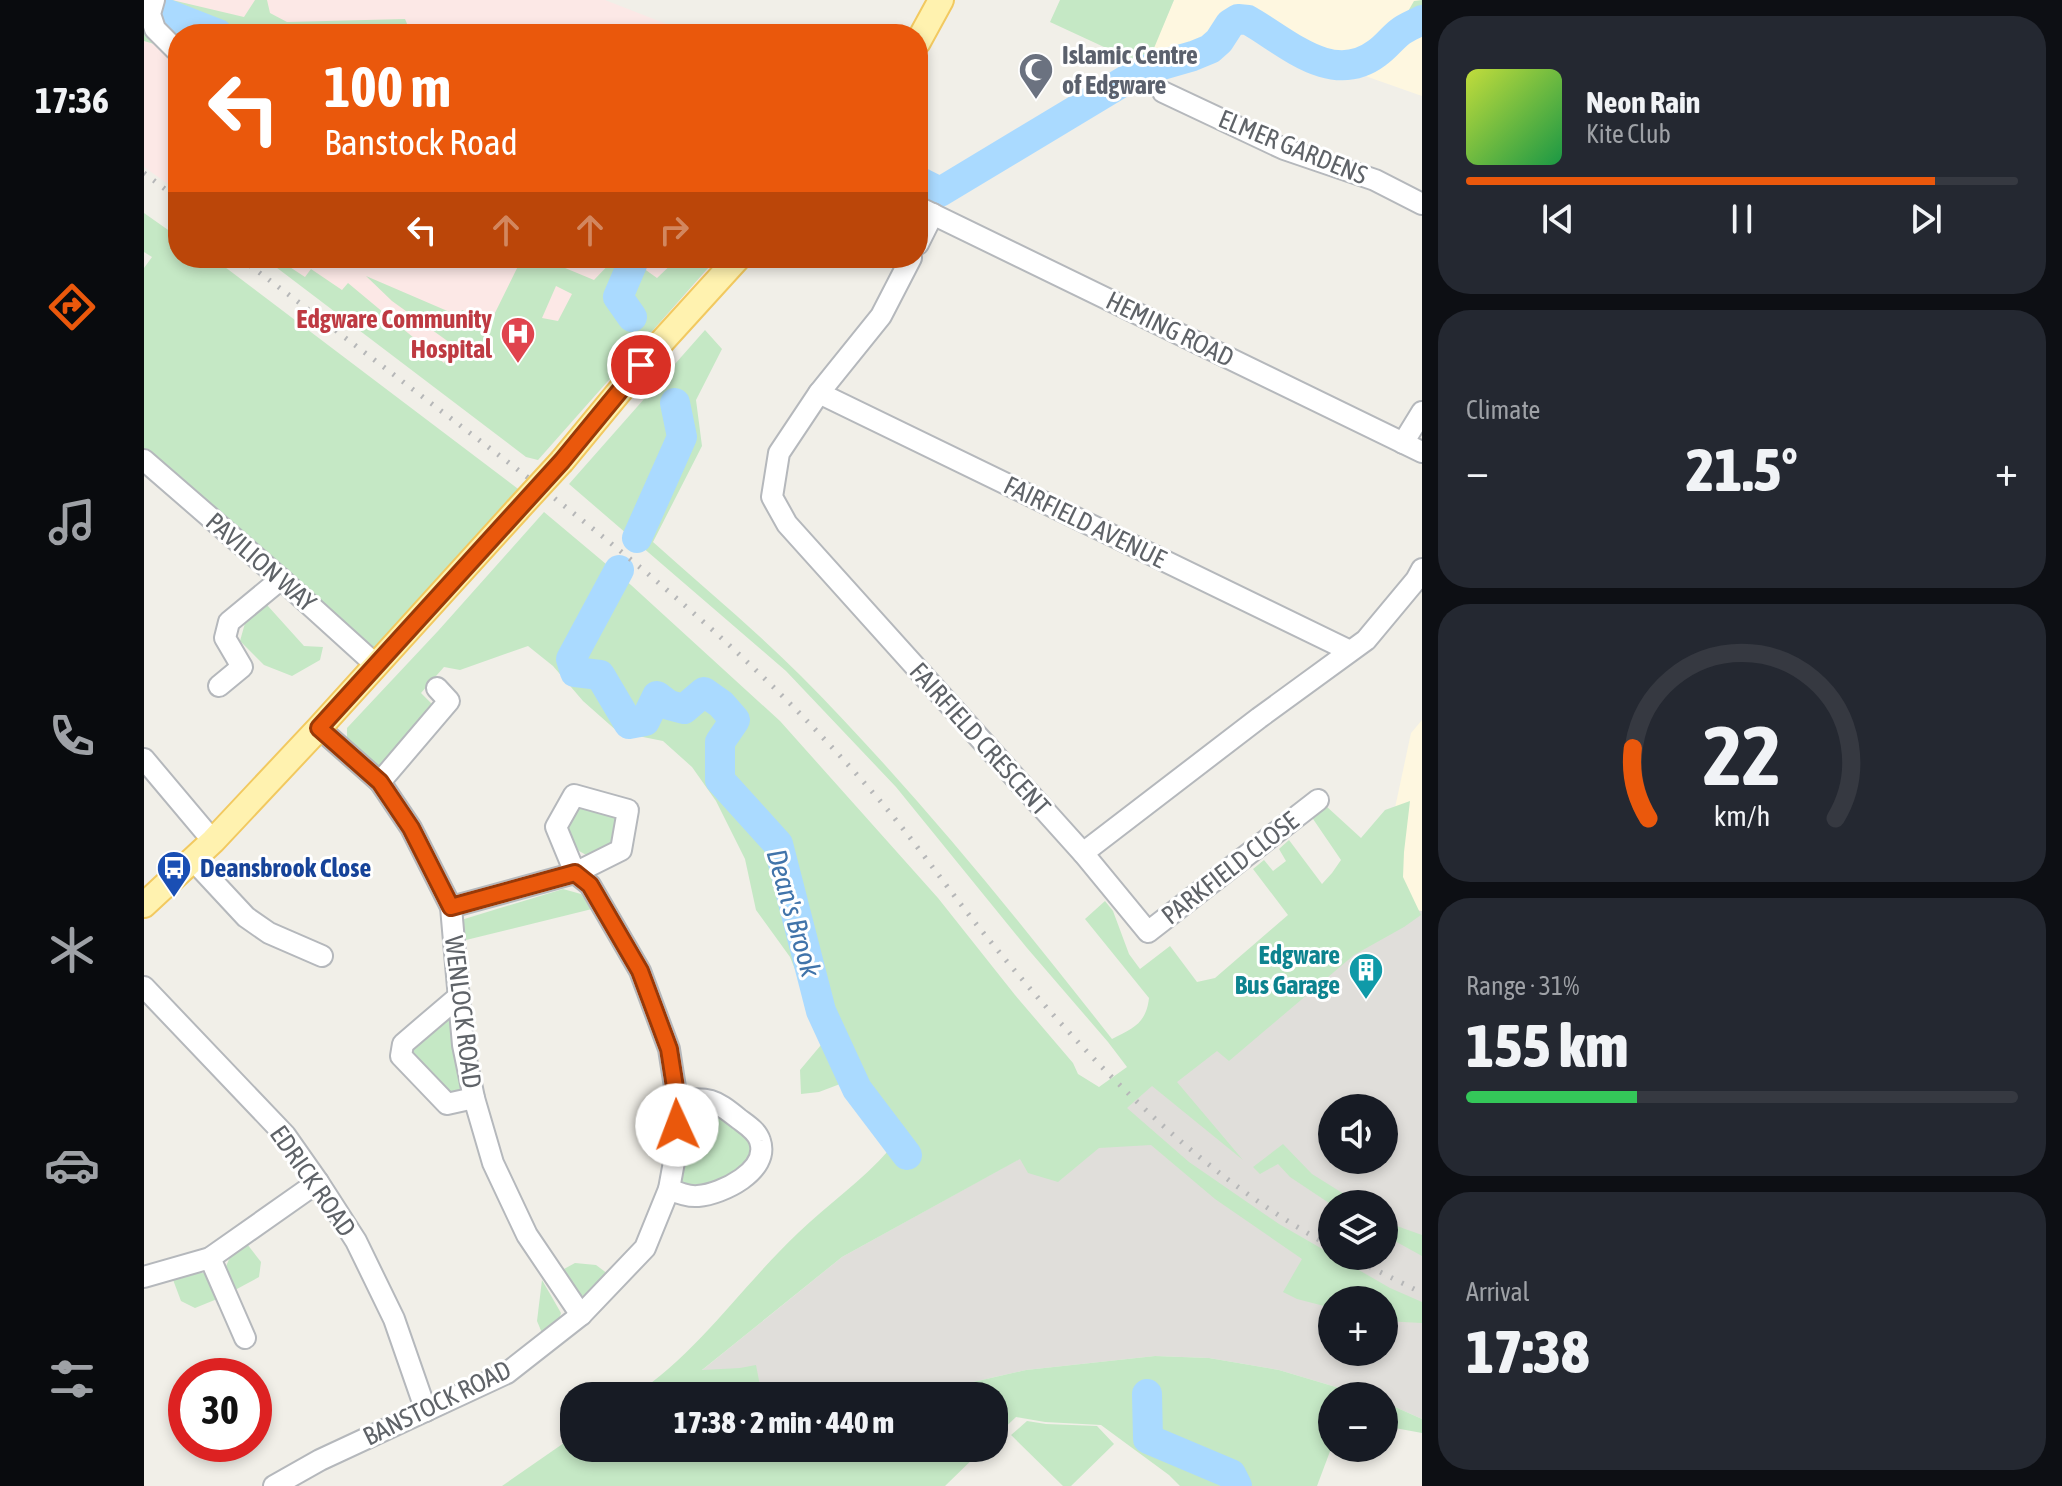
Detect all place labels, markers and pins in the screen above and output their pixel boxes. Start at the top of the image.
place label: Islamic Centre of Edgware [1062,40,1198,100]
mosque icon: Islamic Centre of Edgware [1017,51,1055,101]
place label: Edgware Community Hospital [296,304,493,364]
hospital icon: Edgware Community Hospital [499,315,537,365]
pin [607,331,675,399]
bus stop icon: Deansbrook Close [155,849,193,899]
place label: Deansbrook Close [200,853,371,883]
place label: Edgware Bus Garage [1235,940,1340,1000]
building icon: Edgware Bus Garage [1347,951,1385,1001]

